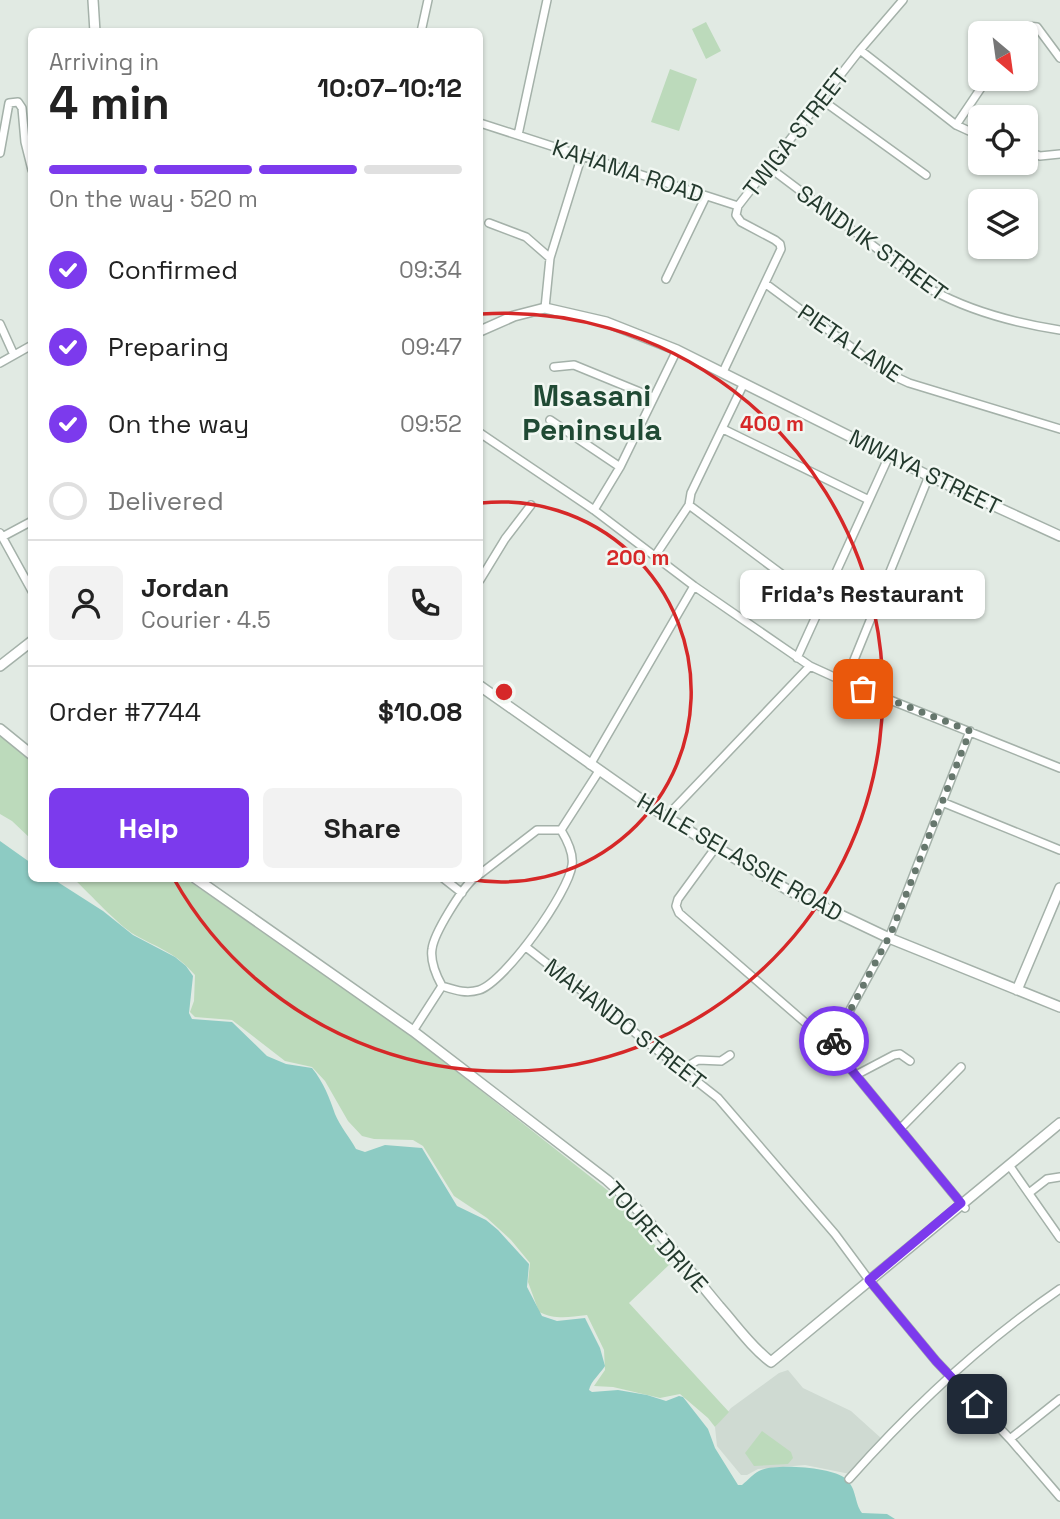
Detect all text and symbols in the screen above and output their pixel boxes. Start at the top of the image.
north arrow [968,21,1038,91]
map controls [968,21,1038,259]
text: Arriving in [49,47,159,77]
street label: TWIGA STREET [736,63,856,203]
text: 10:07–10:12 [317,71,462,105]
text: 4 min [49,74,170,132]
button: locate [968,105,1038,175]
street label: KAHAMA ROAD [548,132,708,210]
street label: SANDVIK STREET [791,178,953,308]
text: On the way · 520 m [49,184,258,214]
button: layers [968,189,1038,259]
icon: check [49,251,87,289]
text: Confirmed [108,253,238,287]
text: 09:34 [399,255,462,285]
street label: PIETA LANE [792,297,908,389]
icon: check [49,328,87,366]
text: Preparing [108,330,229,364]
text: 09:47 [401,332,462,362]
district label: Msasani Peninsula [522,376,662,449]
icon: check [49,405,87,443]
text: On the way [108,407,249,441]
text: 09:52 [400,409,462,439]
text: 400 m [740,410,804,437]
street label: MWAYA STREET [844,422,1006,522]
text: Delivered [108,484,224,518]
text: 200 m [607,544,669,571]
button: person [49,566,123,640]
button: phone [388,566,462,640]
callout: Frida's Restaurant [740,570,986,619]
text: Jordan [141,571,229,605]
text: Frida's Restaurant [761,579,964,609]
text: Courier · 4.5 [141,605,271,635]
pin [833,659,893,719]
icon: bag [844,670,882,708]
centre of rings [492,680,516,704]
text: Order #7744 [49,695,201,729]
text: $10.08 [378,695,462,729]
street label: HAILE SELASSIE ROAD [632,786,848,928]
button: Help [49,788,249,868]
button: Share [263,788,462,868]
street label: MAHANDO STREET [538,952,712,1096]
courier [799,1006,869,1076]
icon: bike [815,1022,853,1060]
street label: TOURE DRIVE [599,1175,715,1299]
pin [947,1374,1007,1434]
icon: home [958,1385,996,1423]

